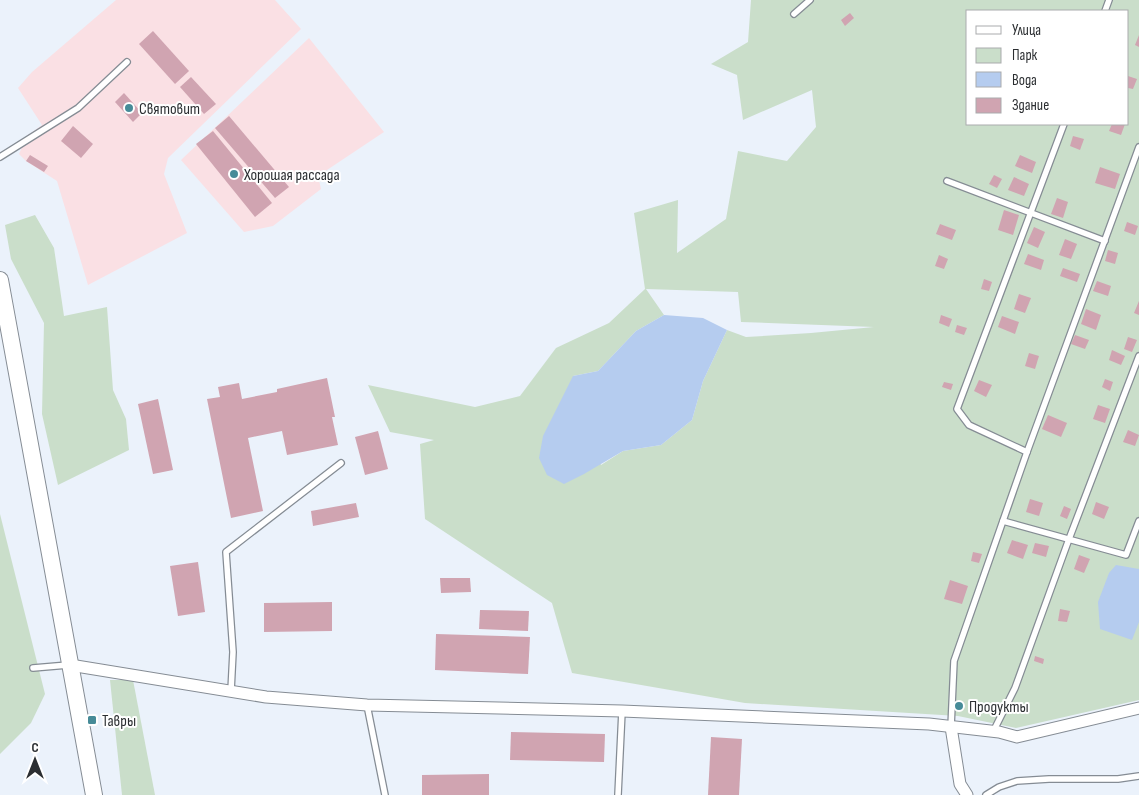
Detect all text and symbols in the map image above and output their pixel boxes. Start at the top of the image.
legend [966,10,1129,125]
text: Улица [1012,21,1041,40]
text: Парк [1012,46,1038,65]
text: Вода [1012,71,1037,90]
text: Здание [1012,96,1049,115]
place label: Святовит [139,100,200,119]
marker: Святовит [123,102,135,114]
place label: Хорошая рассада [243,166,340,185]
marker: Хорошая рассада [228,168,240,180]
place label: Продукты [969,698,1029,717]
marker: Продукты [953,700,965,712]
place label: Тавры [102,712,136,731]
marker: Тавры [86,714,98,726]
north arrow [10,735,60,785]
text: С [31,739,39,756]

